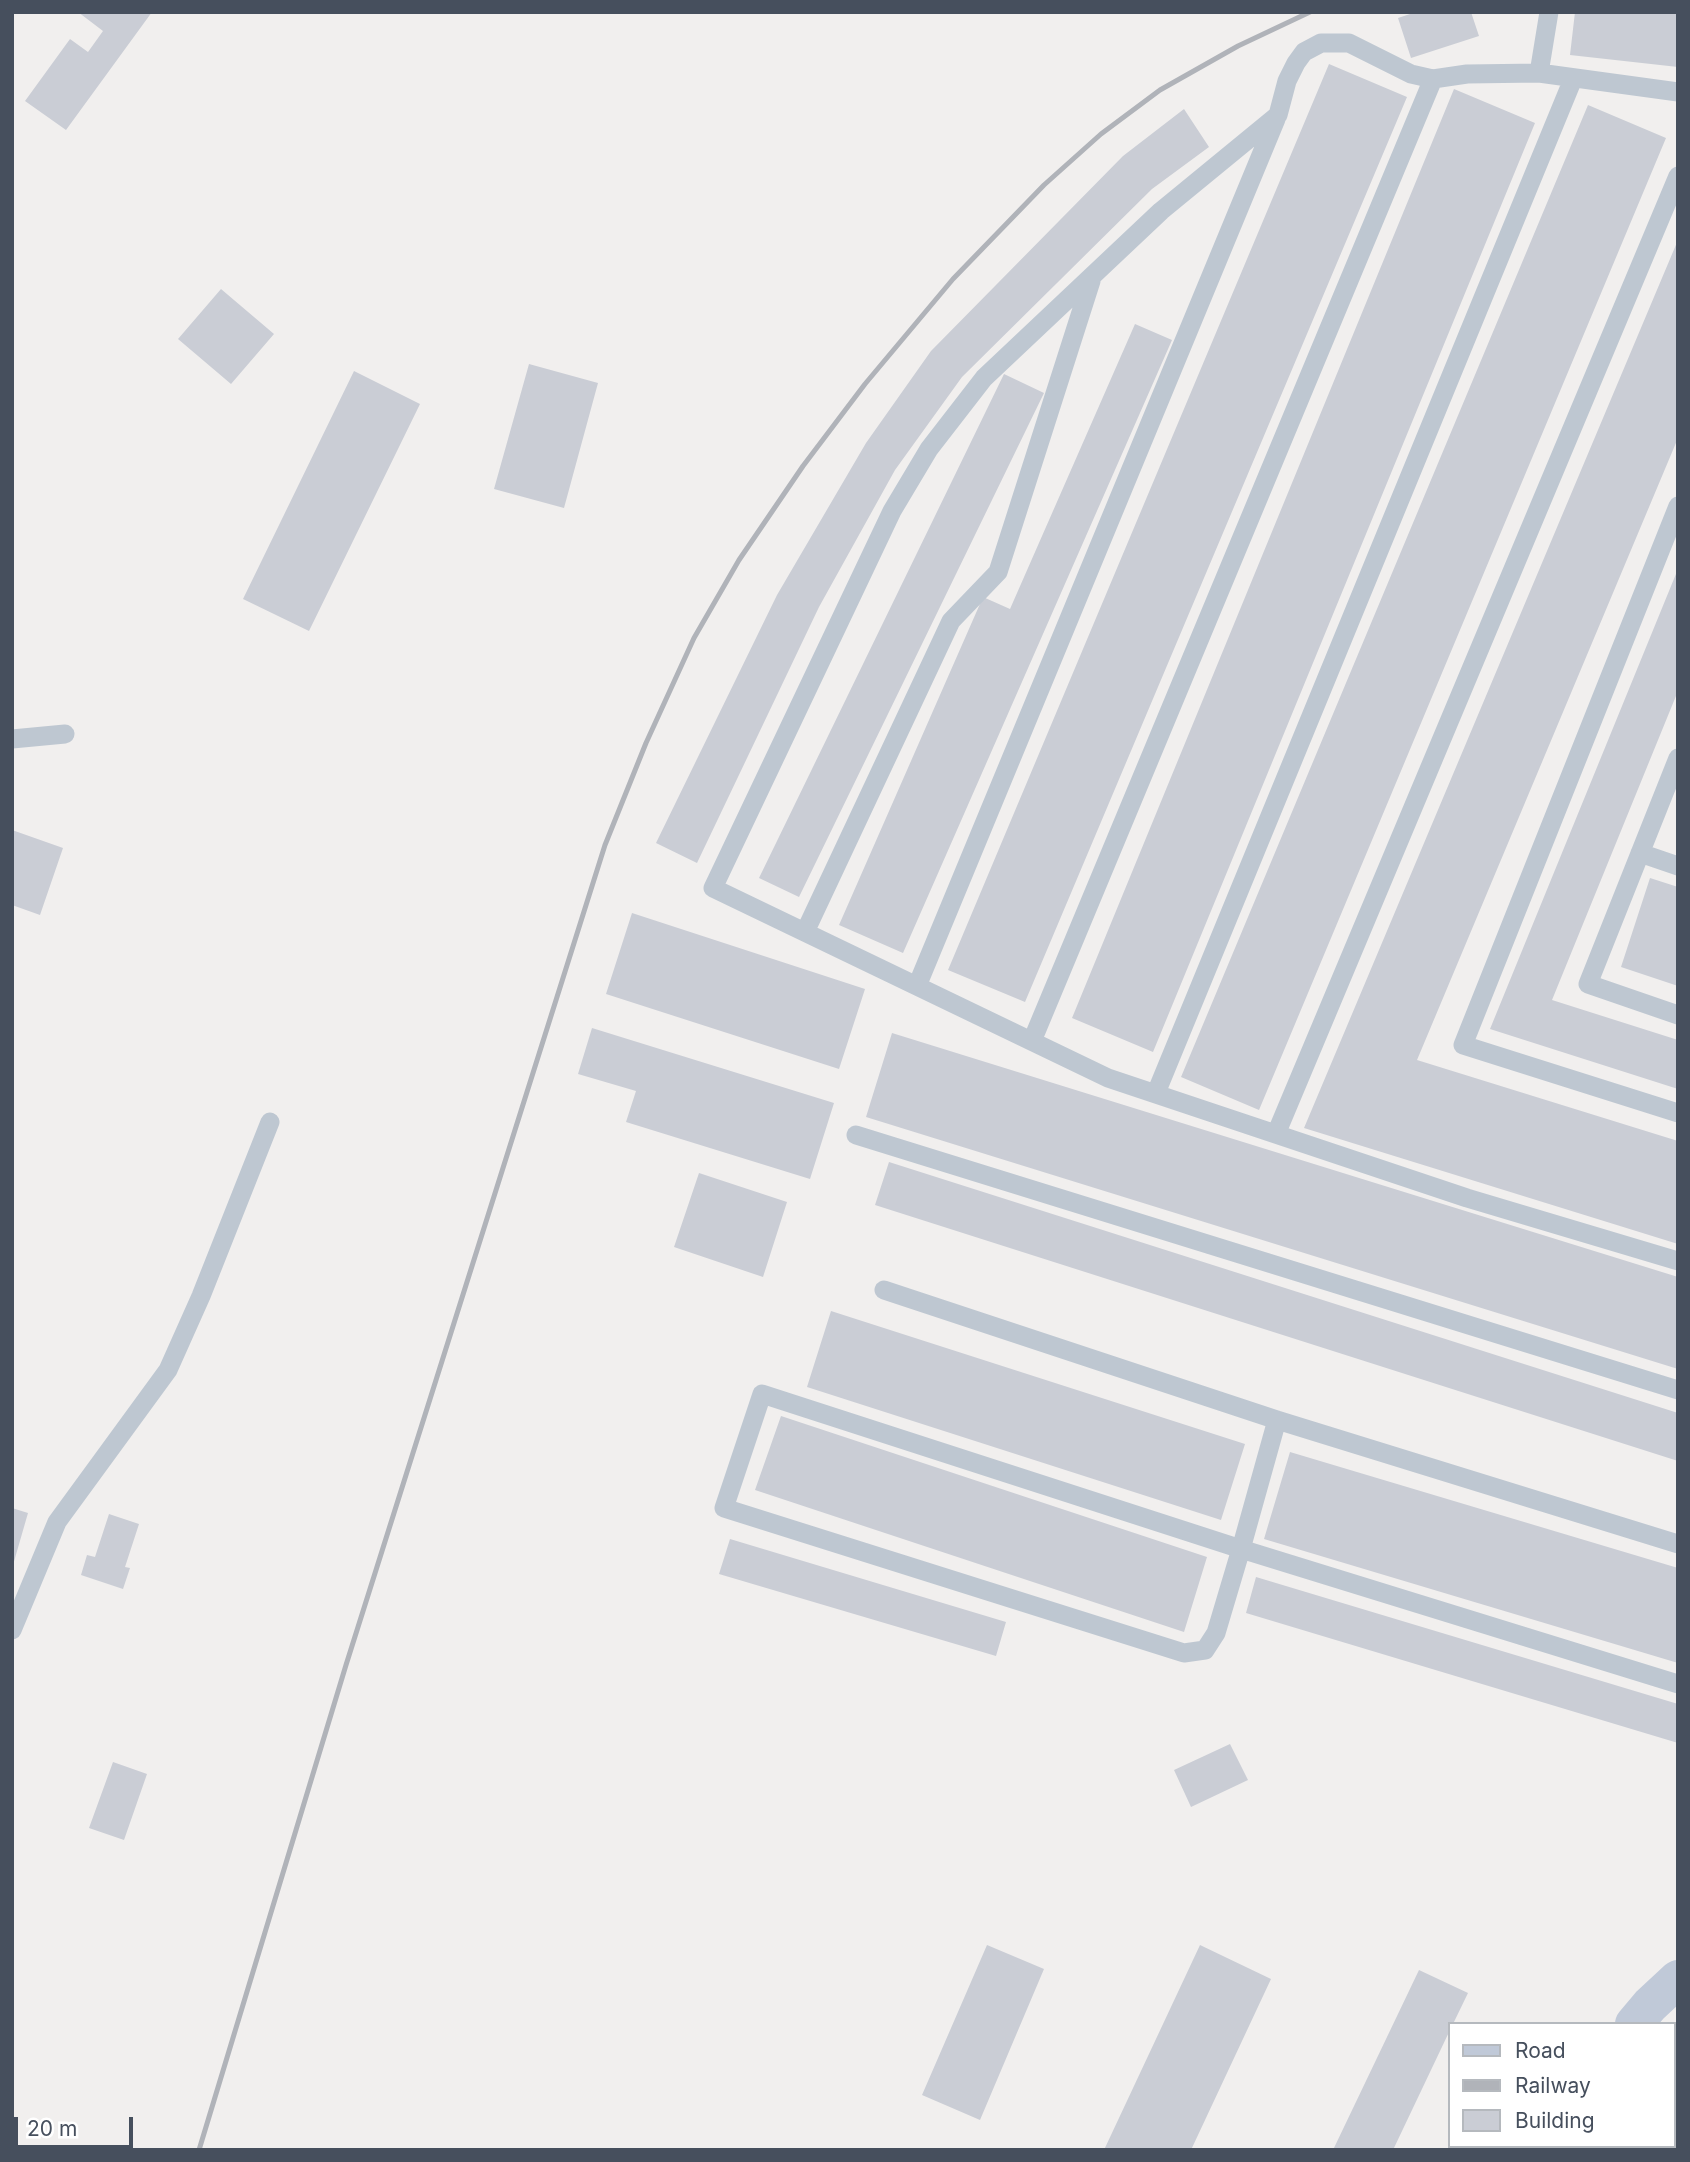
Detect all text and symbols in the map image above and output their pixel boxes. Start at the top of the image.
legend [1448,2022,1676,2148]
text: Road [1515,2038,1566,2063]
text: Railway [1515,2073,1591,2098]
scale bar [18,2102,136,2146]
text: Building [1515,2108,1595,2133]
text: 20 m [27,2116,77,2141]

